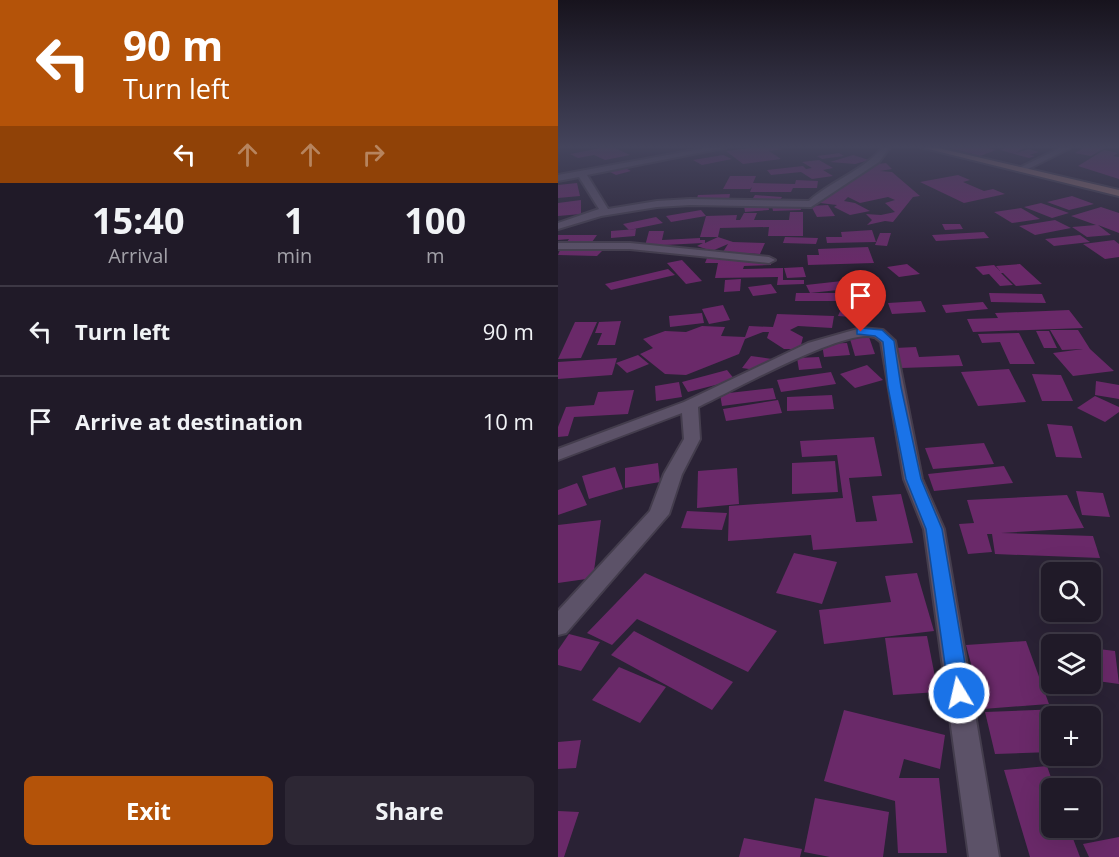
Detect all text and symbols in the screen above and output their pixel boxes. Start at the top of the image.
text: 90 m [123,16,223,73]
icon: left [24,24,102,102]
text: Turn left [123,70,230,107]
icon: left [168,138,201,171]
icon: ahead [231,138,264,171]
icon: ahead [294,138,327,171]
icon: right [357,138,390,171]
text: 15:40 [92,196,185,245]
text: 1 [284,196,305,245]
text: 100 [404,196,466,245]
text: Arrival [108,242,168,269]
text: min [276,242,312,269]
text: m [426,242,444,269]
pin [835,270,886,332]
icon: arrive [844,279,877,312]
icon: left [24,315,57,348]
text: Turn left [75,316,170,346]
text: 90 m [483,316,534,346]
icon: arrive [24,405,57,438]
text: Arrive at destination [75,406,303,436]
text: 10 m [483,406,534,436]
map controls [1041,562,1101,838]
button: search [1041,562,1101,622]
button: layers [1041,634,1101,694]
position arrow [927,661,991,725]
button: + [1041,706,1101,766]
button: Exit [24,776,273,845]
button: Share [285,776,534,845]
button: − [1041,778,1101,838]

